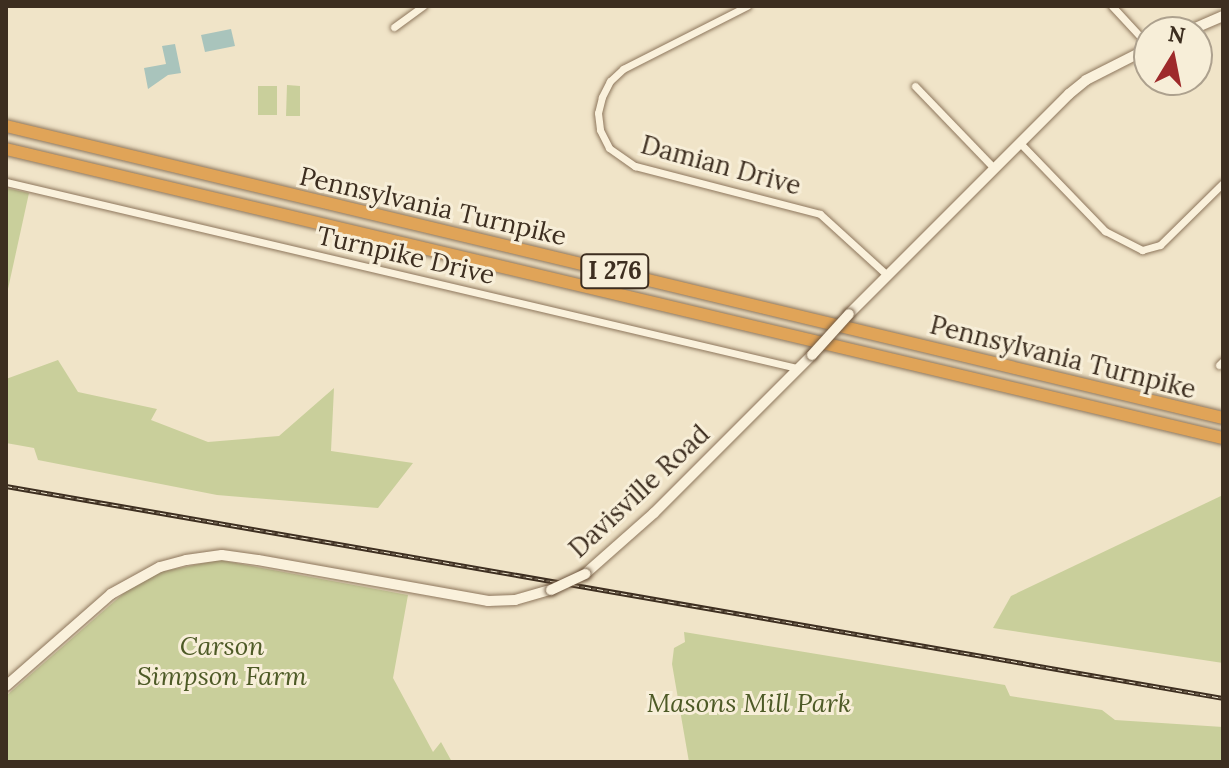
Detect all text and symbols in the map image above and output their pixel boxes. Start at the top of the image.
north arrow [1133,16,1213,96]
text: N [1166,19,1188,50]
street label: Damian Drive [638,129,804,201]
street label: Pennsylvania Turnpike [297,160,569,252]
street label: Turnpike Drive [314,219,498,291]
road number: I 276 [579,251,651,291]
street label: Pennsylvania Turnpike [927,309,1199,405]
street label: Davisville Road [562,418,716,564]
park label: Carson Simpson Farm [137,630,307,692]
park label: Masons Mill Park [647,687,851,719]

